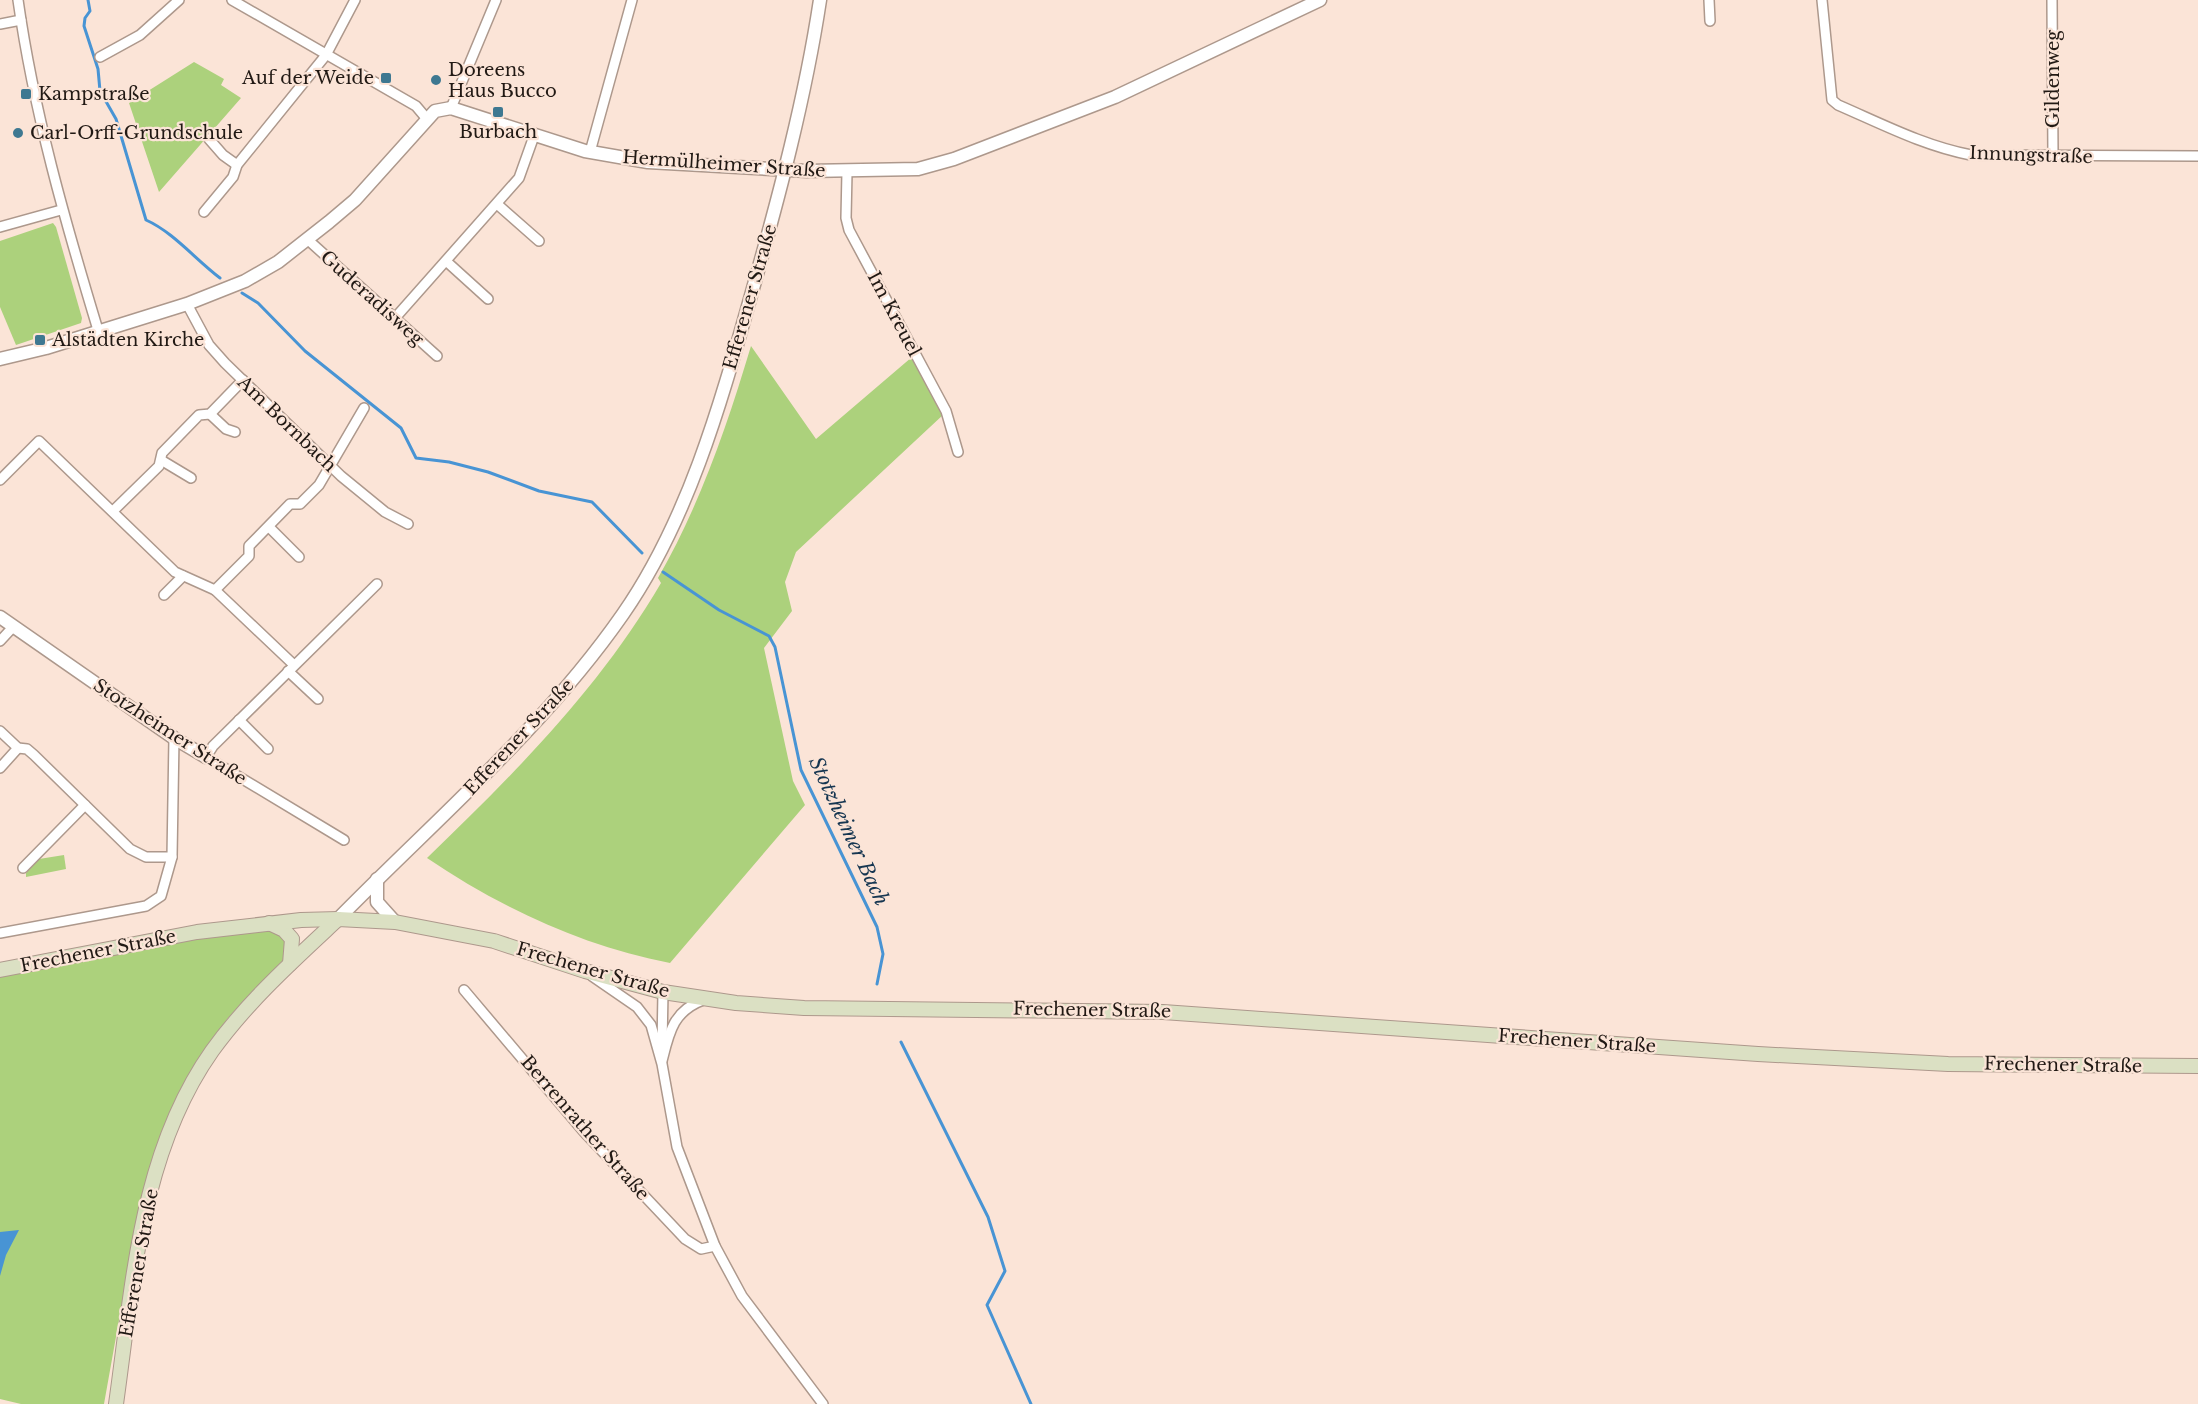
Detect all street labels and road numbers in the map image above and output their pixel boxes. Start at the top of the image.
street label: Gildenweg [2042,30,2064,128]
street label: Innungstraße [1969,142,2093,168]
street label: Hermülheimer Straße [622,146,826,182]
street label: Efferener Straße [719,222,781,372]
street label: Guderadisweg [316,246,428,350]
street label: Im Kreuel [862,268,926,360]
street label: Am Bornbach [232,371,341,477]
street label: Stotzheimer Straße [89,674,251,790]
street label: Efferener Straße [460,674,578,800]
street label: Frechener Straße [18,925,178,977]
street label: Frechener Straße [514,938,672,1002]
street label: Frechener Straße [1013,998,1171,1022]
street label: Frechener Straße [1497,1025,1657,1057]
street label: Berrenrather Straße [516,1051,654,1205]
street label: Frechener Straße [1984,1053,2142,1077]
street label: Efferener Straße [115,1187,163,1339]

